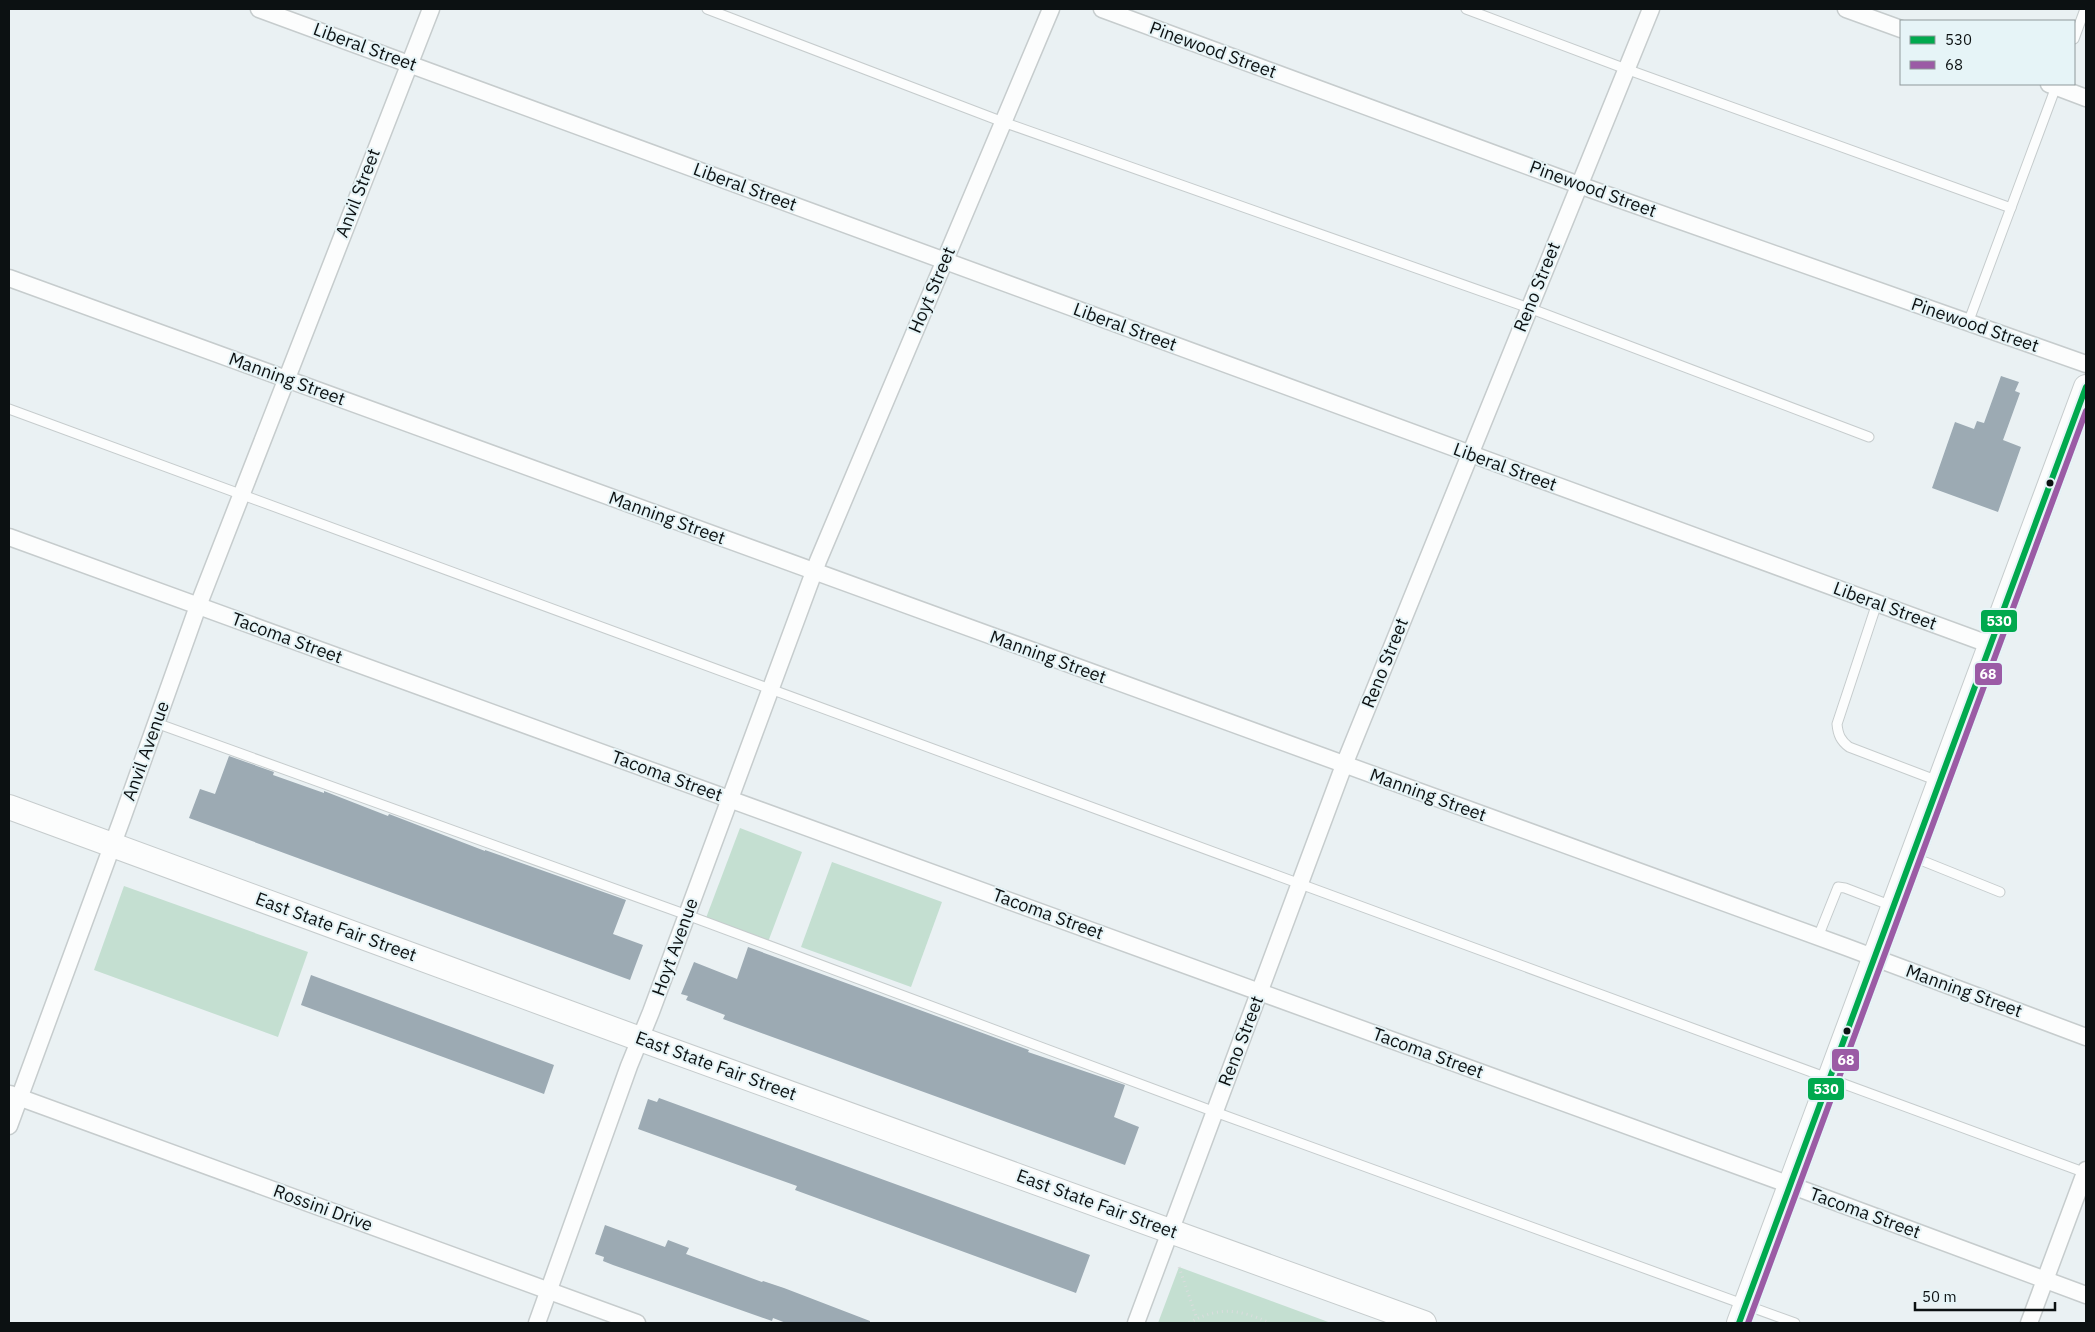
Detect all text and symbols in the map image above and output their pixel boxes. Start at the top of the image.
street label: Pinewood Street [1147,16,1280,83]
street label: Liberal Street [310,17,420,76]
legend [1900,20,2075,85]
text: 530 [1945,30,1972,49]
text: 68 [1945,55,1963,74]
street label: Anvil Street [330,145,385,241]
street label: Pinewood Street [1527,155,1660,222]
street label: Liberal Street [690,157,800,216]
street label: Reno Street [1508,238,1565,335]
street label: Hoyt Street [903,243,960,336]
street label: Pinewood Street [1908,292,2042,357]
street label: Liberal Street [1070,297,1180,356]
street label: Manning Street [226,347,349,410]
street label: Liberal Street [1450,437,1560,496]
unlabelled marker [2045,478,2055,488]
street label: Manning Street [606,486,729,549]
street label: Liberal Street [1830,576,1940,635]
street label: Tacoma Street [228,607,346,668]
line badge: 530 [1980,609,2018,633]
text: 530 [1986,612,2012,630]
street label: Reno Street [1356,614,1413,711]
street label: Manning Street [987,625,1110,688]
line badge: 68 [1974,662,2003,686]
text: 68 [1980,665,1996,683]
street label: Anvil Avenue [117,698,174,804]
street label: Tacoma Street [608,745,726,806]
street label: Manning Street [1367,763,1490,826]
street label: Tacoma Street [989,883,1107,944]
street label: East State Fair Street [252,887,420,966]
street label: Hoyt Avenue [646,895,703,999]
street label: Manning Street [1903,959,2026,1022]
street label: Reno Street [1213,992,1268,1089]
street label: Tacoma Street [1369,1022,1487,1083]
street label: East State Fair Street [632,1026,800,1105]
unlabelled marker [1842,1026,1852,1036]
line badge: 68 [1831,1048,1860,1072]
text: 68 [1838,1051,1854,1069]
line badge: 530 [1807,1077,1845,1101]
text: 530 [1813,1080,1839,1098]
street label: East State Fair Street [1013,1164,1181,1243]
street label: Rossini Drive [270,1179,376,1236]
street label: Tacoma Street [1806,1182,1924,1243]
scale bar [1915,1280,2055,1312]
text: 50 m [1922,1287,1957,1306]

